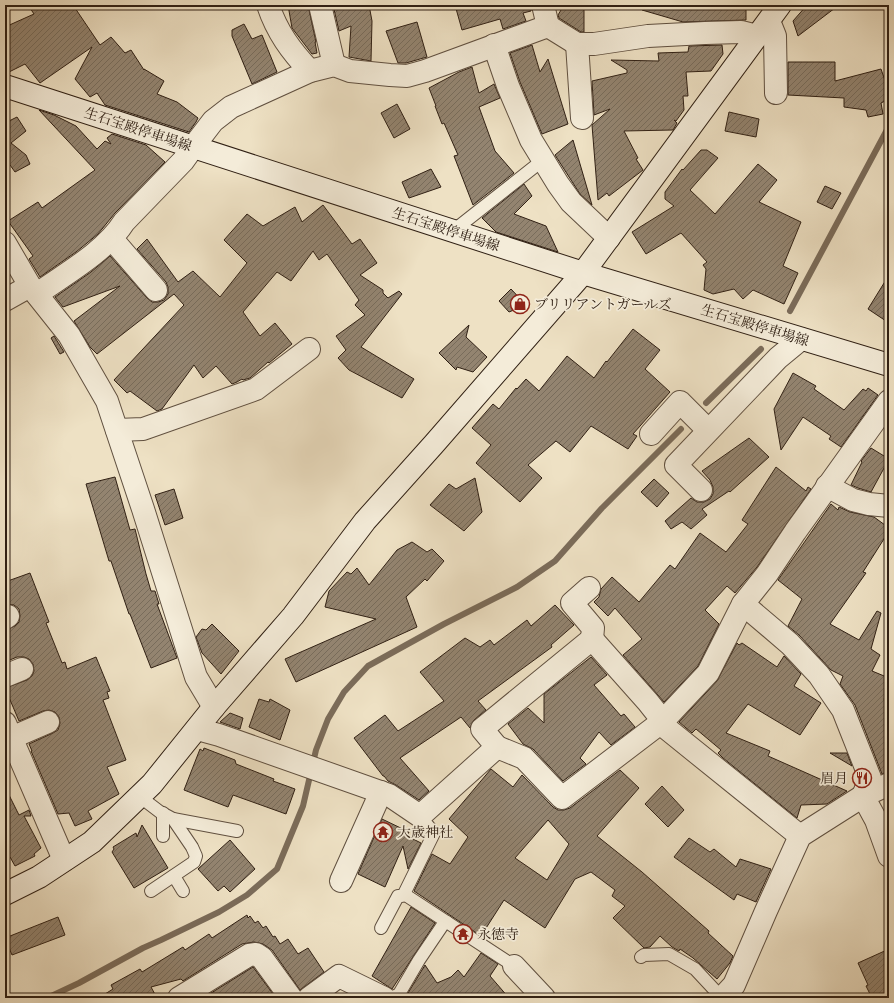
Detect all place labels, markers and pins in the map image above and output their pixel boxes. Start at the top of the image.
shop icon: ブリリアントガールズ [509,293,531,315]
place label: ブリリアントガールズ [534,296,672,314]
restaurant icon: 眉月 [851,767,873,789]
place label: 眉月 [820,770,848,788]
temple icon: 大歳神社 [372,821,394,843]
place label: 大歳神社 [397,824,453,842]
temple icon: 永徳寺 [452,923,474,945]
place label: 永徳寺 [477,926,519,944]

